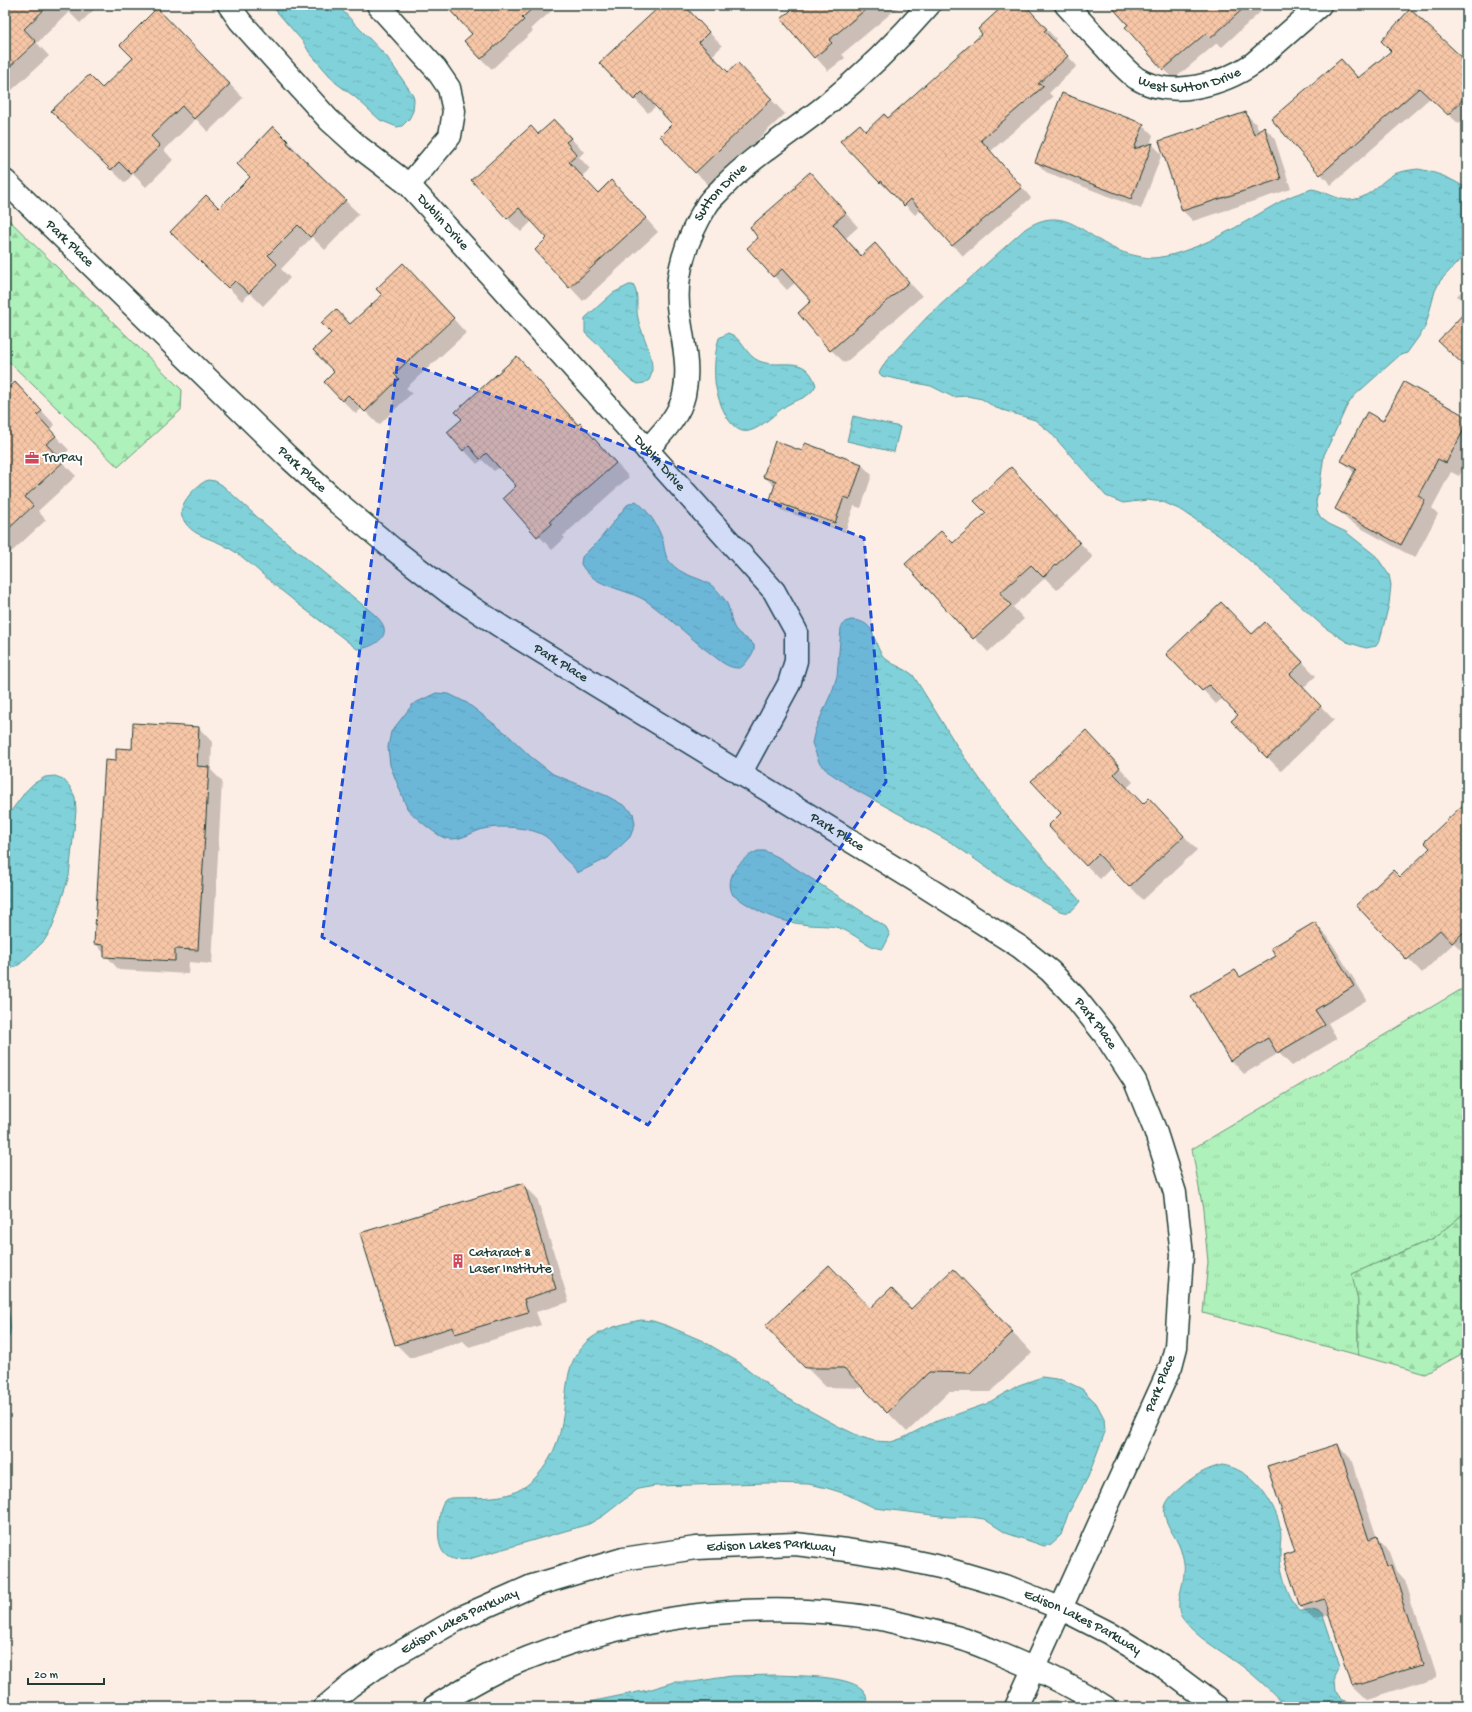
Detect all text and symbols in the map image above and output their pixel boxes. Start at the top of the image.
street label: West Sutton Drive [1135,64,1245,97]
street label: Sutton Drive [691,159,751,224]
street label: Dublin Drive [412,190,473,255]
street label: Park Place [41,216,98,272]
street label: Dublin Drive [629,431,689,496]
street label: Park Place [273,442,330,497]
office icon: TruPay [24,450,40,466]
place label: TruPay [42,450,82,467]
street label: Park Place [529,640,592,687]
street label: Park Place [806,809,868,856]
street label: Park Place [1070,993,1121,1053]
place label: Cataract & Laser Institute [469,1245,552,1278]
building icon: Cataract & Laser Institute [450,1253,466,1269]
street label: Park Place [1141,1352,1181,1416]
street label: Edison Lakes Parkway [706,1535,837,1557]
street label: Edison Lakes Parkway [398,1585,521,1659]
street label: Edison Lakes Parkway [1021,1586,1144,1659]
scale bar [28,1660,104,1686]
text: 20 m [34,1669,59,1683]

